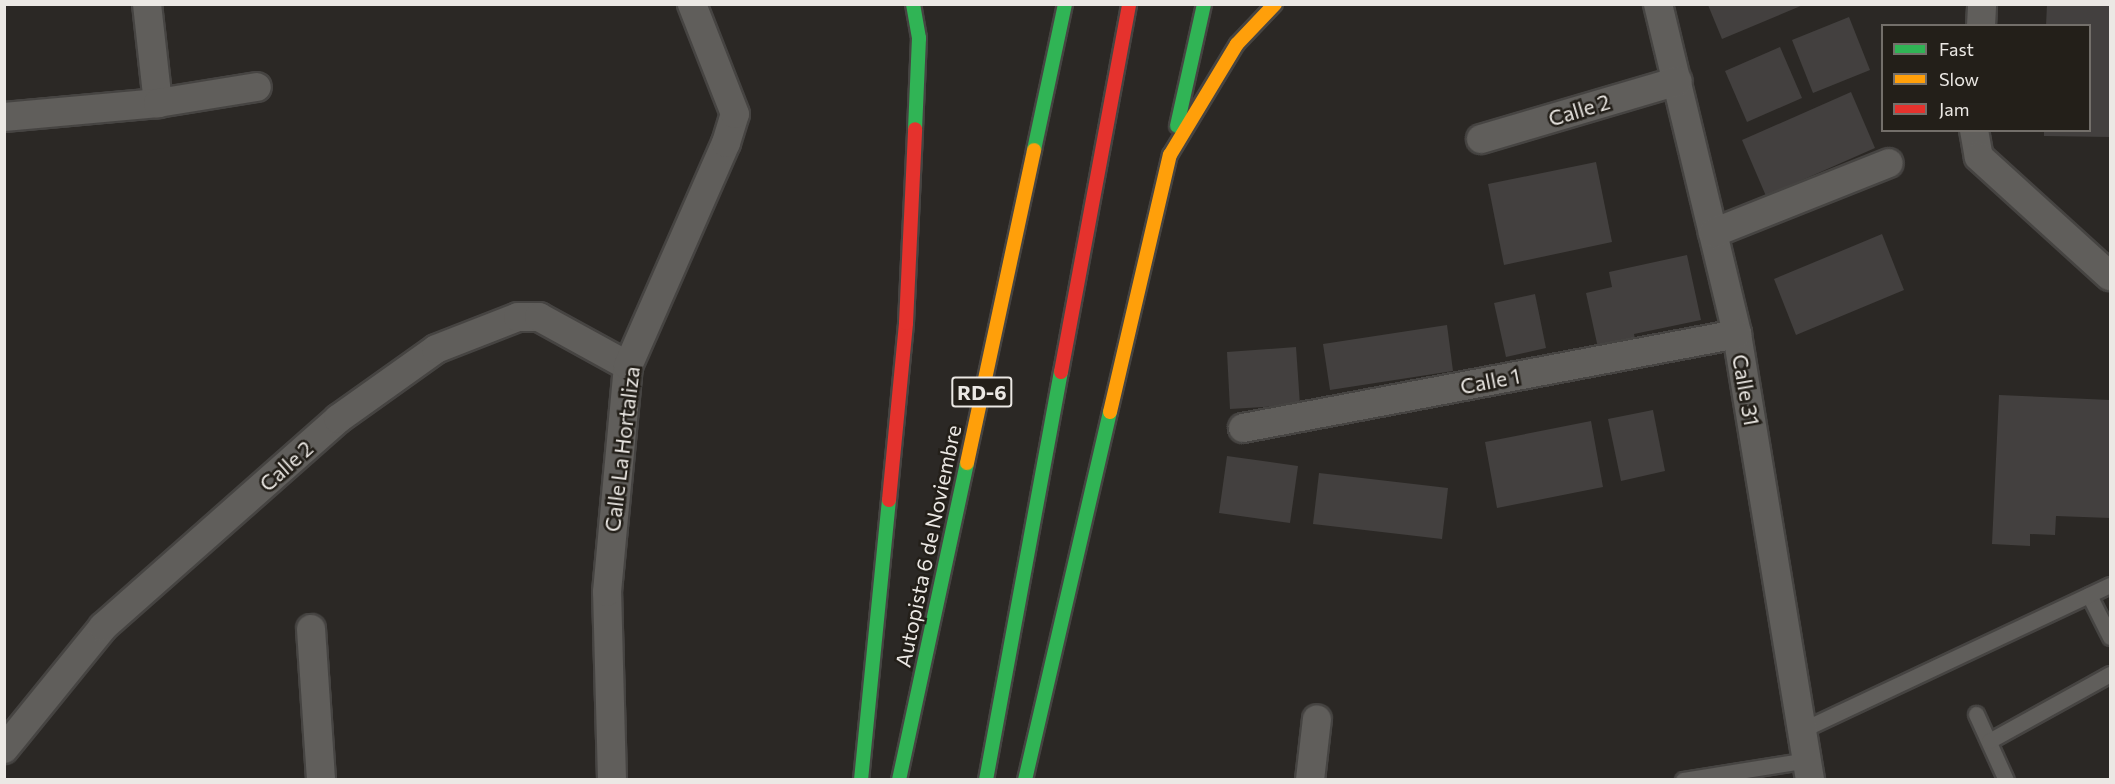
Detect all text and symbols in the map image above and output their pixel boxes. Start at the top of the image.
legend [1881,24,2091,132]
text: Fast [1939,38,1974,60]
text: Slow [1939,68,1979,90]
street label: Calle 2 [1545,89,1613,131]
text: Jam [1939,98,1969,120]
street label: Calle 31 [1727,352,1765,428]
street label: Calle 1 [1458,363,1522,399]
street label: Calle La Hortaliza [599,365,645,533]
road number: RD-6 [950,375,1014,409]
street label: Autopista 6 de Noviembre [890,423,966,669]
street label: Calle 2 [254,436,318,496]

